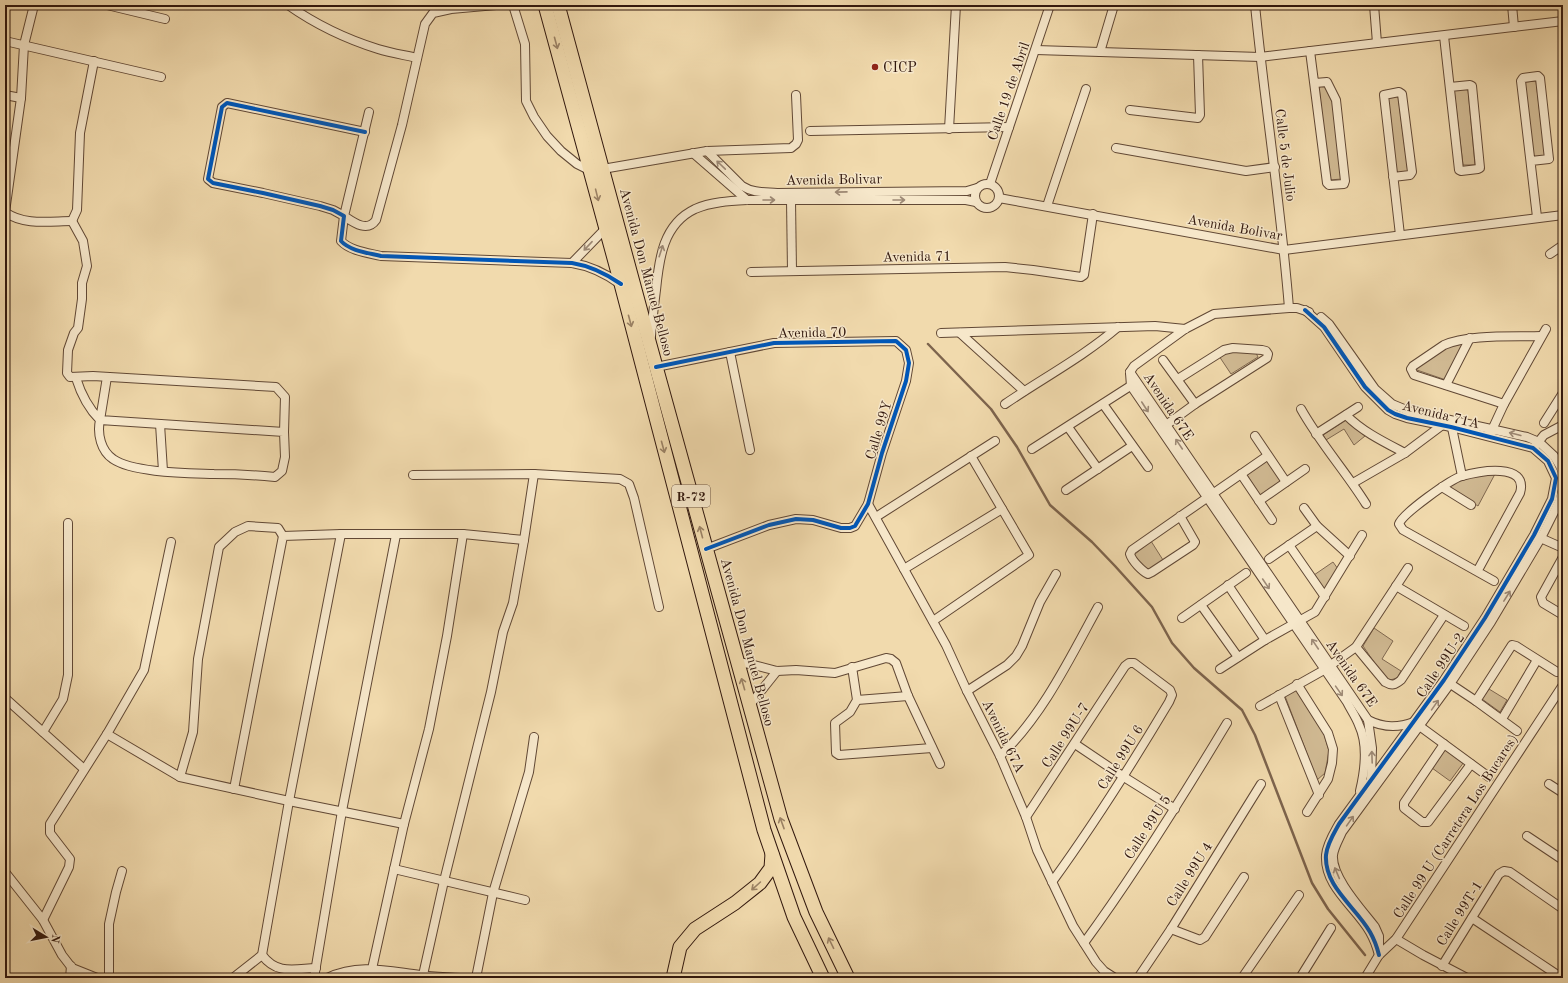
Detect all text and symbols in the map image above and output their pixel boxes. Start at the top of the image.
one-way arrow [553,36,560,49]
street label: Calle 19 de Abril [986,40,1032,142]
place label: CICP [883,61,917,75]
marker: CICP [870,62,880,72]
street label: Calle 5 de Julio [1272,108,1298,202]
one-way arrow [716,160,726,170]
street label: Avenida Bolivar [786,172,883,188]
street label: Avenida Don Manuel Belloso [617,187,675,358]
one-way arrow [593,188,601,201]
one-way arrow [835,188,848,196]
one-way arrow [762,196,775,204]
one-way arrow [892,196,905,204]
street label: Avenida Bolivar [1186,213,1284,243]
one-way arrow [583,241,593,251]
one-way arrow [658,245,666,257]
street label: Avenida 71 [883,249,951,265]
one-way arrow [627,314,634,327]
street label: Avenida 70 [778,325,846,341]
street label: Avenida 67E [1140,370,1196,443]
street label: Calle 99Y [863,399,895,461]
street label: Avenida 71A [1401,399,1481,431]
one-way arrow [1141,401,1149,412]
one-way arrow [1509,430,1522,438]
one-way arrow [1175,439,1183,450]
one-way arrow [660,440,667,453]
road number: R-72 [672,485,710,507]
one-way arrow [697,525,704,538]
street label: Avenida Don Manuel Belloso [718,557,776,728]
one-way arrow [1262,578,1270,589]
one-way arrow [1503,591,1511,602]
street label: Calle 99U-2 [1414,631,1468,700]
street label: Avenida 67E [1323,637,1379,710]
one-way arrow [1311,638,1319,649]
one-way arrow [739,678,746,691]
one-way arrow [1335,685,1343,696]
street label: Avenida 67A [979,698,1027,775]
one-way arrow [1431,699,1439,710]
street label: Calle 99U-7 [1040,700,1092,771]
street label: Calle 99U 6 [1095,723,1146,792]
street label: Calle 99 U (Carretera Los Bucares) [1391,732,1521,921]
one-way arrow [1369,751,1376,764]
street label: Calle 99U 5 [1122,793,1174,862]
one-way arrow [1346,815,1354,826]
one-way arrow [778,816,785,829]
street label: Calle 99U 4 [1164,840,1215,909]
one-way arrow [1332,868,1340,880]
street label: Calle 99T-1 [1434,879,1485,949]
one-way arrow [751,881,762,890]
north arrow [26,917,66,957]
text: N [48,933,61,944]
one-way arrow [827,937,834,949]

